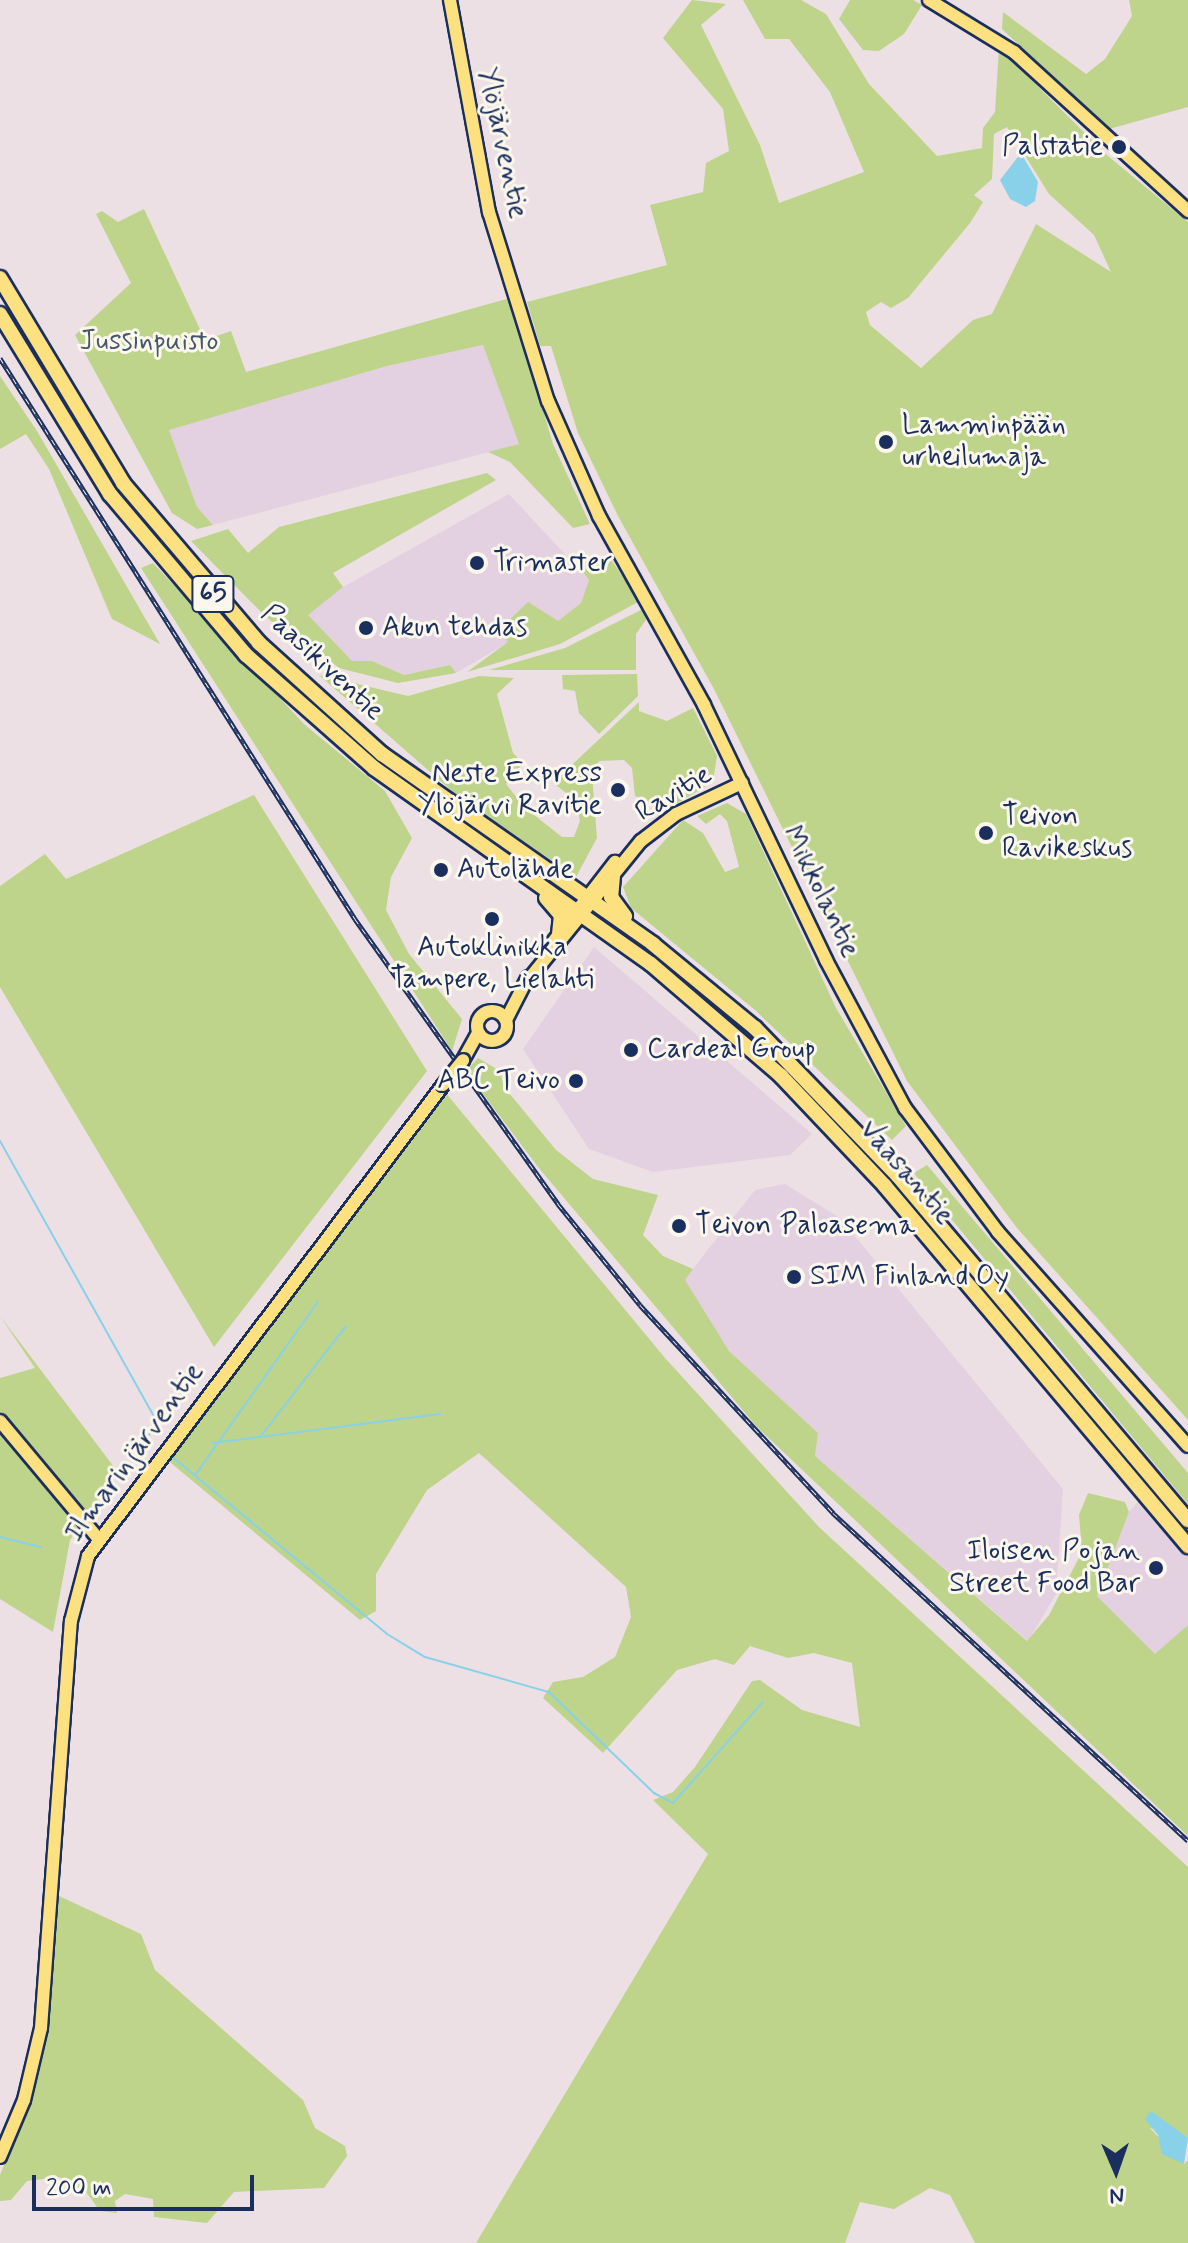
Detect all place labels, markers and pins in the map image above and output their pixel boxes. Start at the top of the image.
place label: Palstatie [1002,130,1103,164]
marker: Palstatie [1110,138,1128,156]
place label: Lamminpään urheilumaja [902,409,1066,475]
marker: Lamminpään urheilumaja [877,433,895,451]
place label: Trimaster [493,546,612,580]
marker: Trimaster [468,554,486,572]
place label: Akun tehdas [382,611,533,645]
marker: Akun tehdas [357,619,375,637]
place label: Neste Express Ylöjärvi Ravitie [419,757,602,823]
marker: Neste Express Ylöjärvi Ravitie [609,781,627,799]
place label: Teivon Ravikeskus [1002,800,1132,866]
marker: Teivon Ravikeskus [977,824,995,842]
place label: Autolähde [457,853,574,887]
marker: Autolähde [432,861,450,879]
marker: Autoklinikka Tampere, Lielahti [483,910,501,928]
place label: Autoklinikka Tampere, Lielahti [390,931,594,997]
place label: Cardeal Group [647,1033,816,1067]
marker: Cardeal Group [622,1041,640,1059]
place label: ABC Teivo [440,1064,560,1098]
marker: ABC Teivo [567,1072,585,1090]
place label: Teivon Paloasema [695,1209,905,1243]
marker: Teivon Paloasema [670,1217,688,1235]
place label: SIM Finland Oy [810,1260,998,1294]
marker: SIM Finland Oy [785,1268,803,1286]
place label: Iloisen Pojan Street Food Bar [949,1535,1140,1601]
marker: Iloisen Pojan Street Food Bar [1147,1559,1165,1577]

